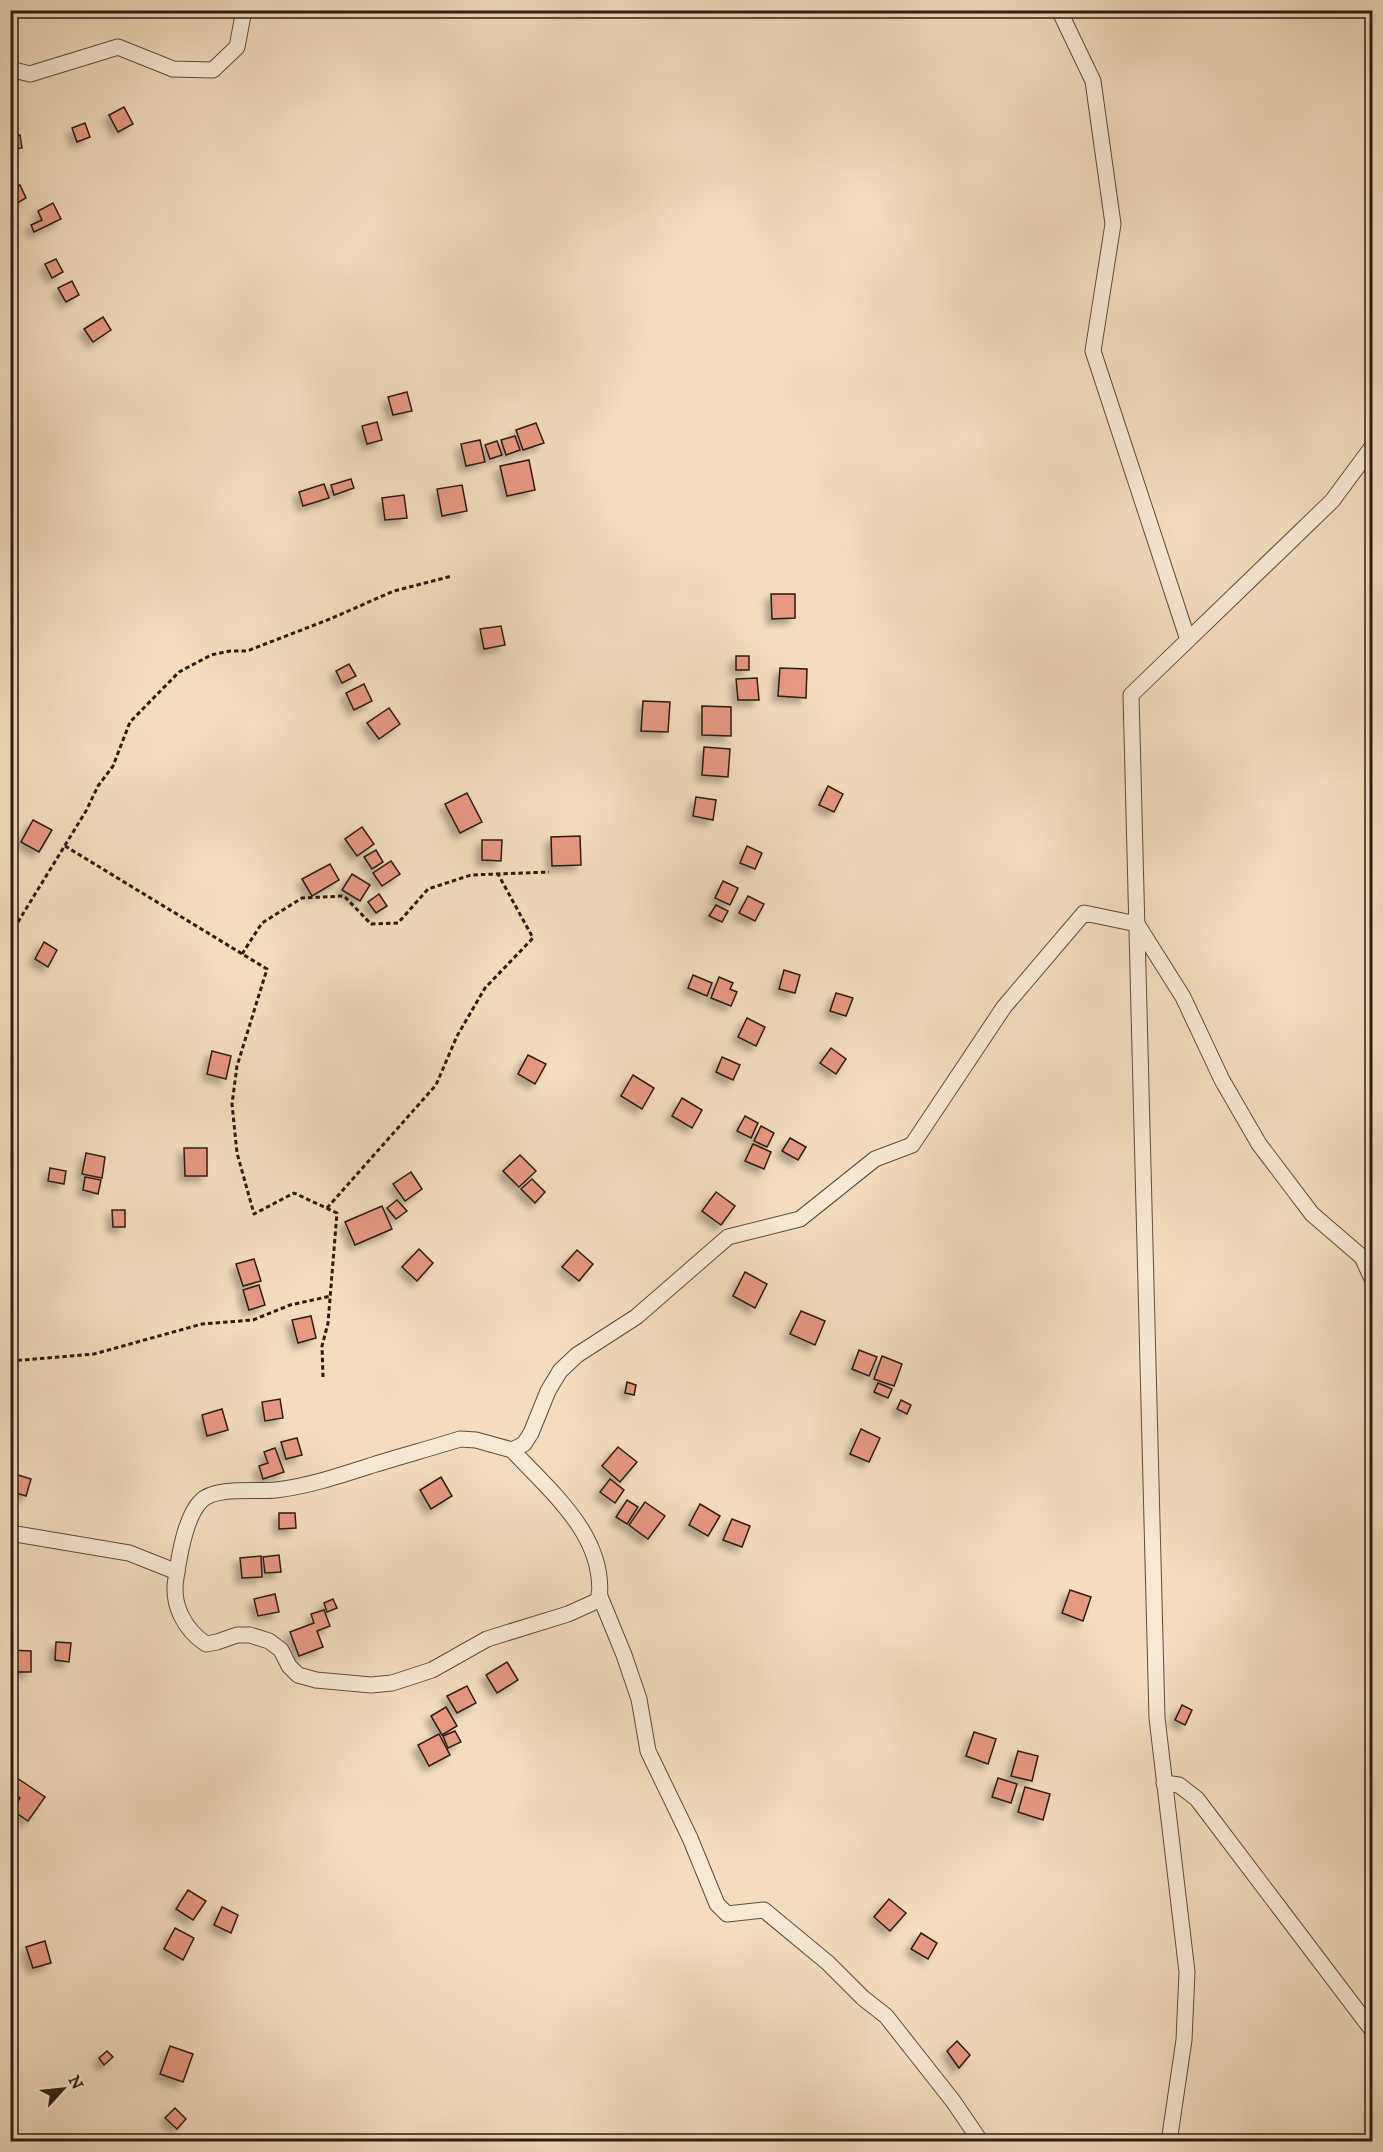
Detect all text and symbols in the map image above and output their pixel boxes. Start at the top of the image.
north arrow [33,2059,93,2119]
text: N [64,2072,87,2093]

